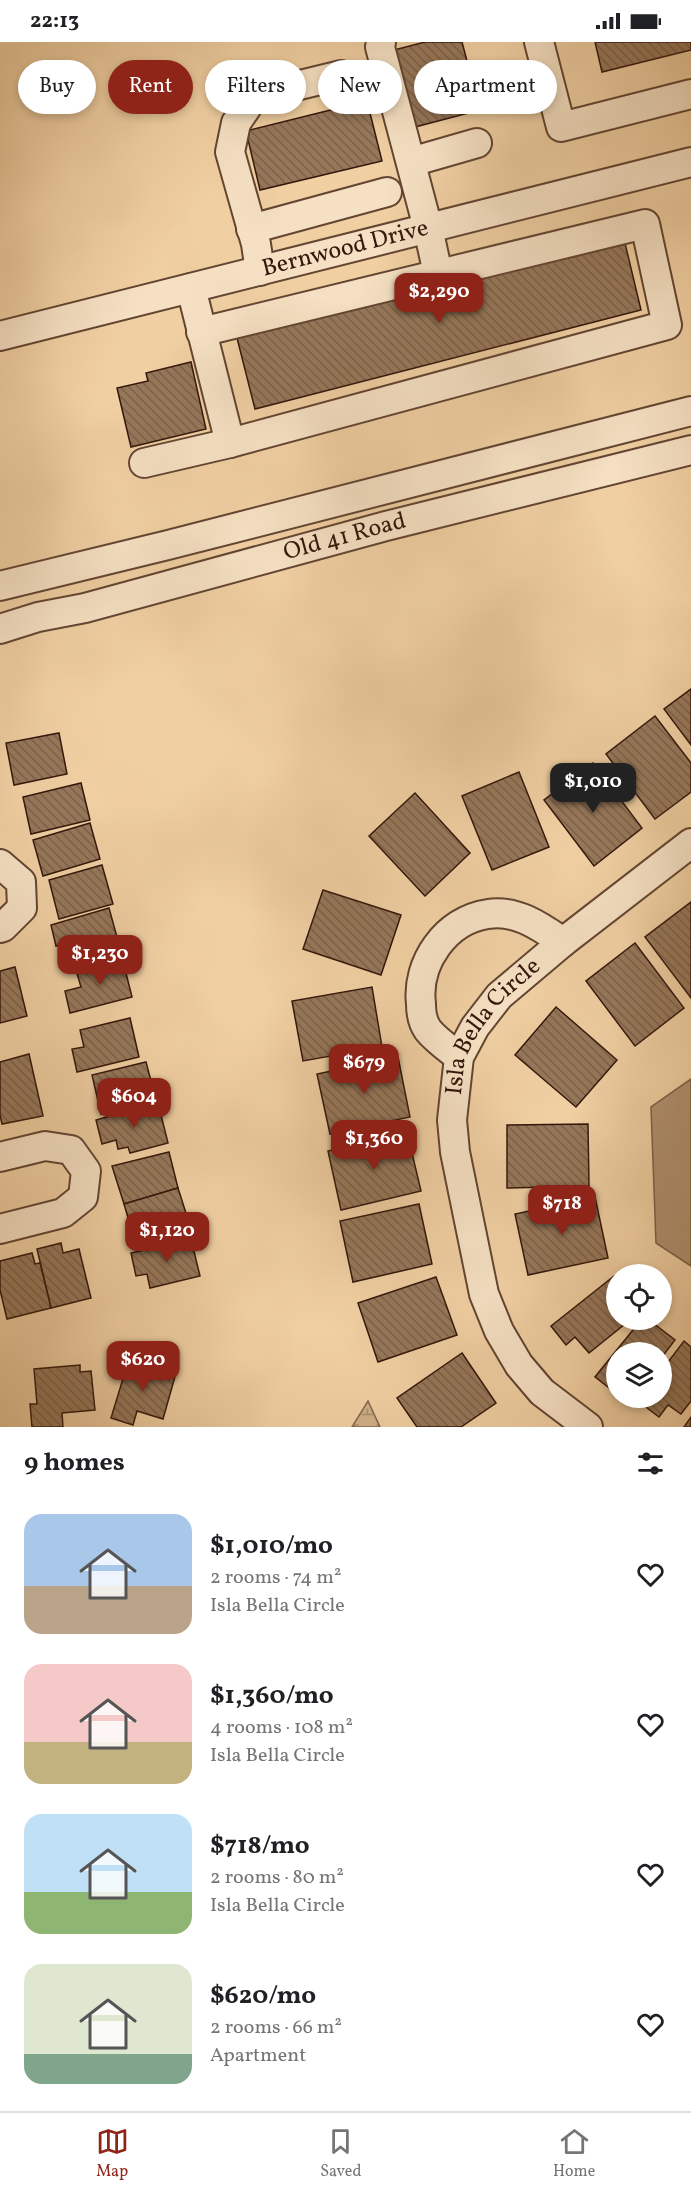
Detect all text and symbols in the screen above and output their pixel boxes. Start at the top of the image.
text: 22:13 [30,6,79,37]
chip: Buy [18,60,96,114]
chip: Rent [108,60,193,114]
chip: Filters [205,60,306,114]
chip: New [318,60,402,114]
chip: Apartment [414,60,557,114]
street label: Bernwood Drive [258,212,432,286]
pin: $2,290 [390,273,488,324]
text: $2,290 [408,278,470,306]
street label: Old 41 Road [280,505,410,570]
pin: $1,010 [544,763,642,814]
text: $1,010 [564,768,622,796]
pin: $1,230 [51,935,149,986]
text: $1,230 [71,940,129,968]
street label: Isla Bella Circle [438,950,549,1097]
pin: $679 [328,1044,400,1095]
text: $679 [343,1049,385,1077]
pin: $604 [98,1078,170,1129]
text: $604 [111,1083,157,1111]
pin: $1,360 [325,1120,423,1171]
text: $1,360 [345,1125,403,1153]
pin: $718 [526,1185,598,1236]
text: $718 [542,1190,582,1218]
pin: $1,120 [118,1212,216,1263]
text: $1,120 [139,1217,195,1245]
map controls [606,1264,672,1408]
button: locate [606,1264,672,1330]
pin: $620 [107,1341,179,1392]
button: layers [606,1342,672,1408]
text: $620 [121,1346,165,1374]
text: 9 homes [24,1445,125,1481]
icon: filters [634,1447,667,1480]
text: $1,010/mo [210,1528,333,1564]
icon: home [72,1538,144,1610]
icon: heart [634,1558,667,1591]
text: 2 rooms · 74 m² [210,1564,341,1592]
text: Isla Bella Circle [210,1592,345,1620]
text: $1,360/mo [210,1678,334,1714]
icon: home [72,1688,144,1760]
icon: heart [634,1708,667,1741]
text: 4 rooms · 108 m² [210,1714,353,1742]
text: Isla Bella Circle [210,1742,345,1770]
text: $718/mo [210,1828,310,1864]
icon: home [72,1838,144,1910]
icon: heart [634,1858,667,1891]
text: 2 rooms · 80 m² [210,1864,344,1892]
text: Isla Bella Circle [210,1892,345,1920]
text: $620/mo [210,1978,316,2014]
icon: home [72,1988,144,2060]
icon: heart [634,2008,667,2041]
text: 2 rooms · 66 m² [210,2014,342,2042]
text: Apartment [210,2042,306,2070]
tab: Map [96,2125,129,2183]
tab: Saved [320,2125,361,2183]
tab: Home [553,2125,595,2183]

